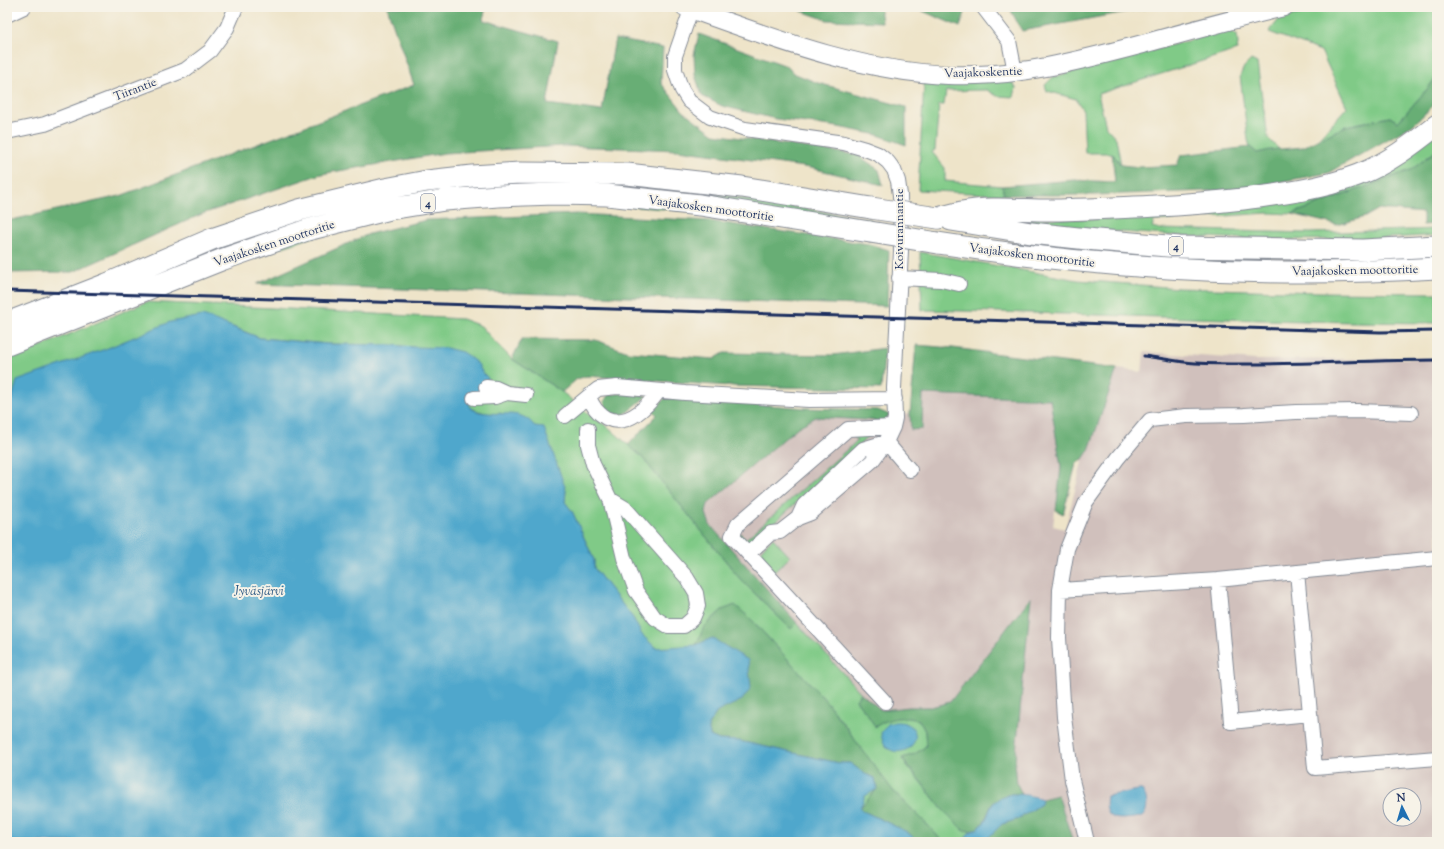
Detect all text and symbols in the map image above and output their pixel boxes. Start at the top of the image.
street label: Vaajakoskentie [944,63,1023,83]
street label: Tiirantie [111,73,160,106]
street label: Koivurannantie [891,188,909,270]
street label: Vaajakosken moottoritie [647,191,775,227]
road number: 4 [421,194,435,212]
street label: Vaajakosken moottoritie [211,216,338,272]
road number: 4 [1169,237,1183,255]
street label: Vaajakosken moottoritie [968,239,1096,273]
street label: Vaajakosken moottoritie [1292,261,1419,281]
water label: Jyväsjärvi [233,583,284,601]
north arrow [1382,787,1422,827]
text: N [1395,790,1407,806]

